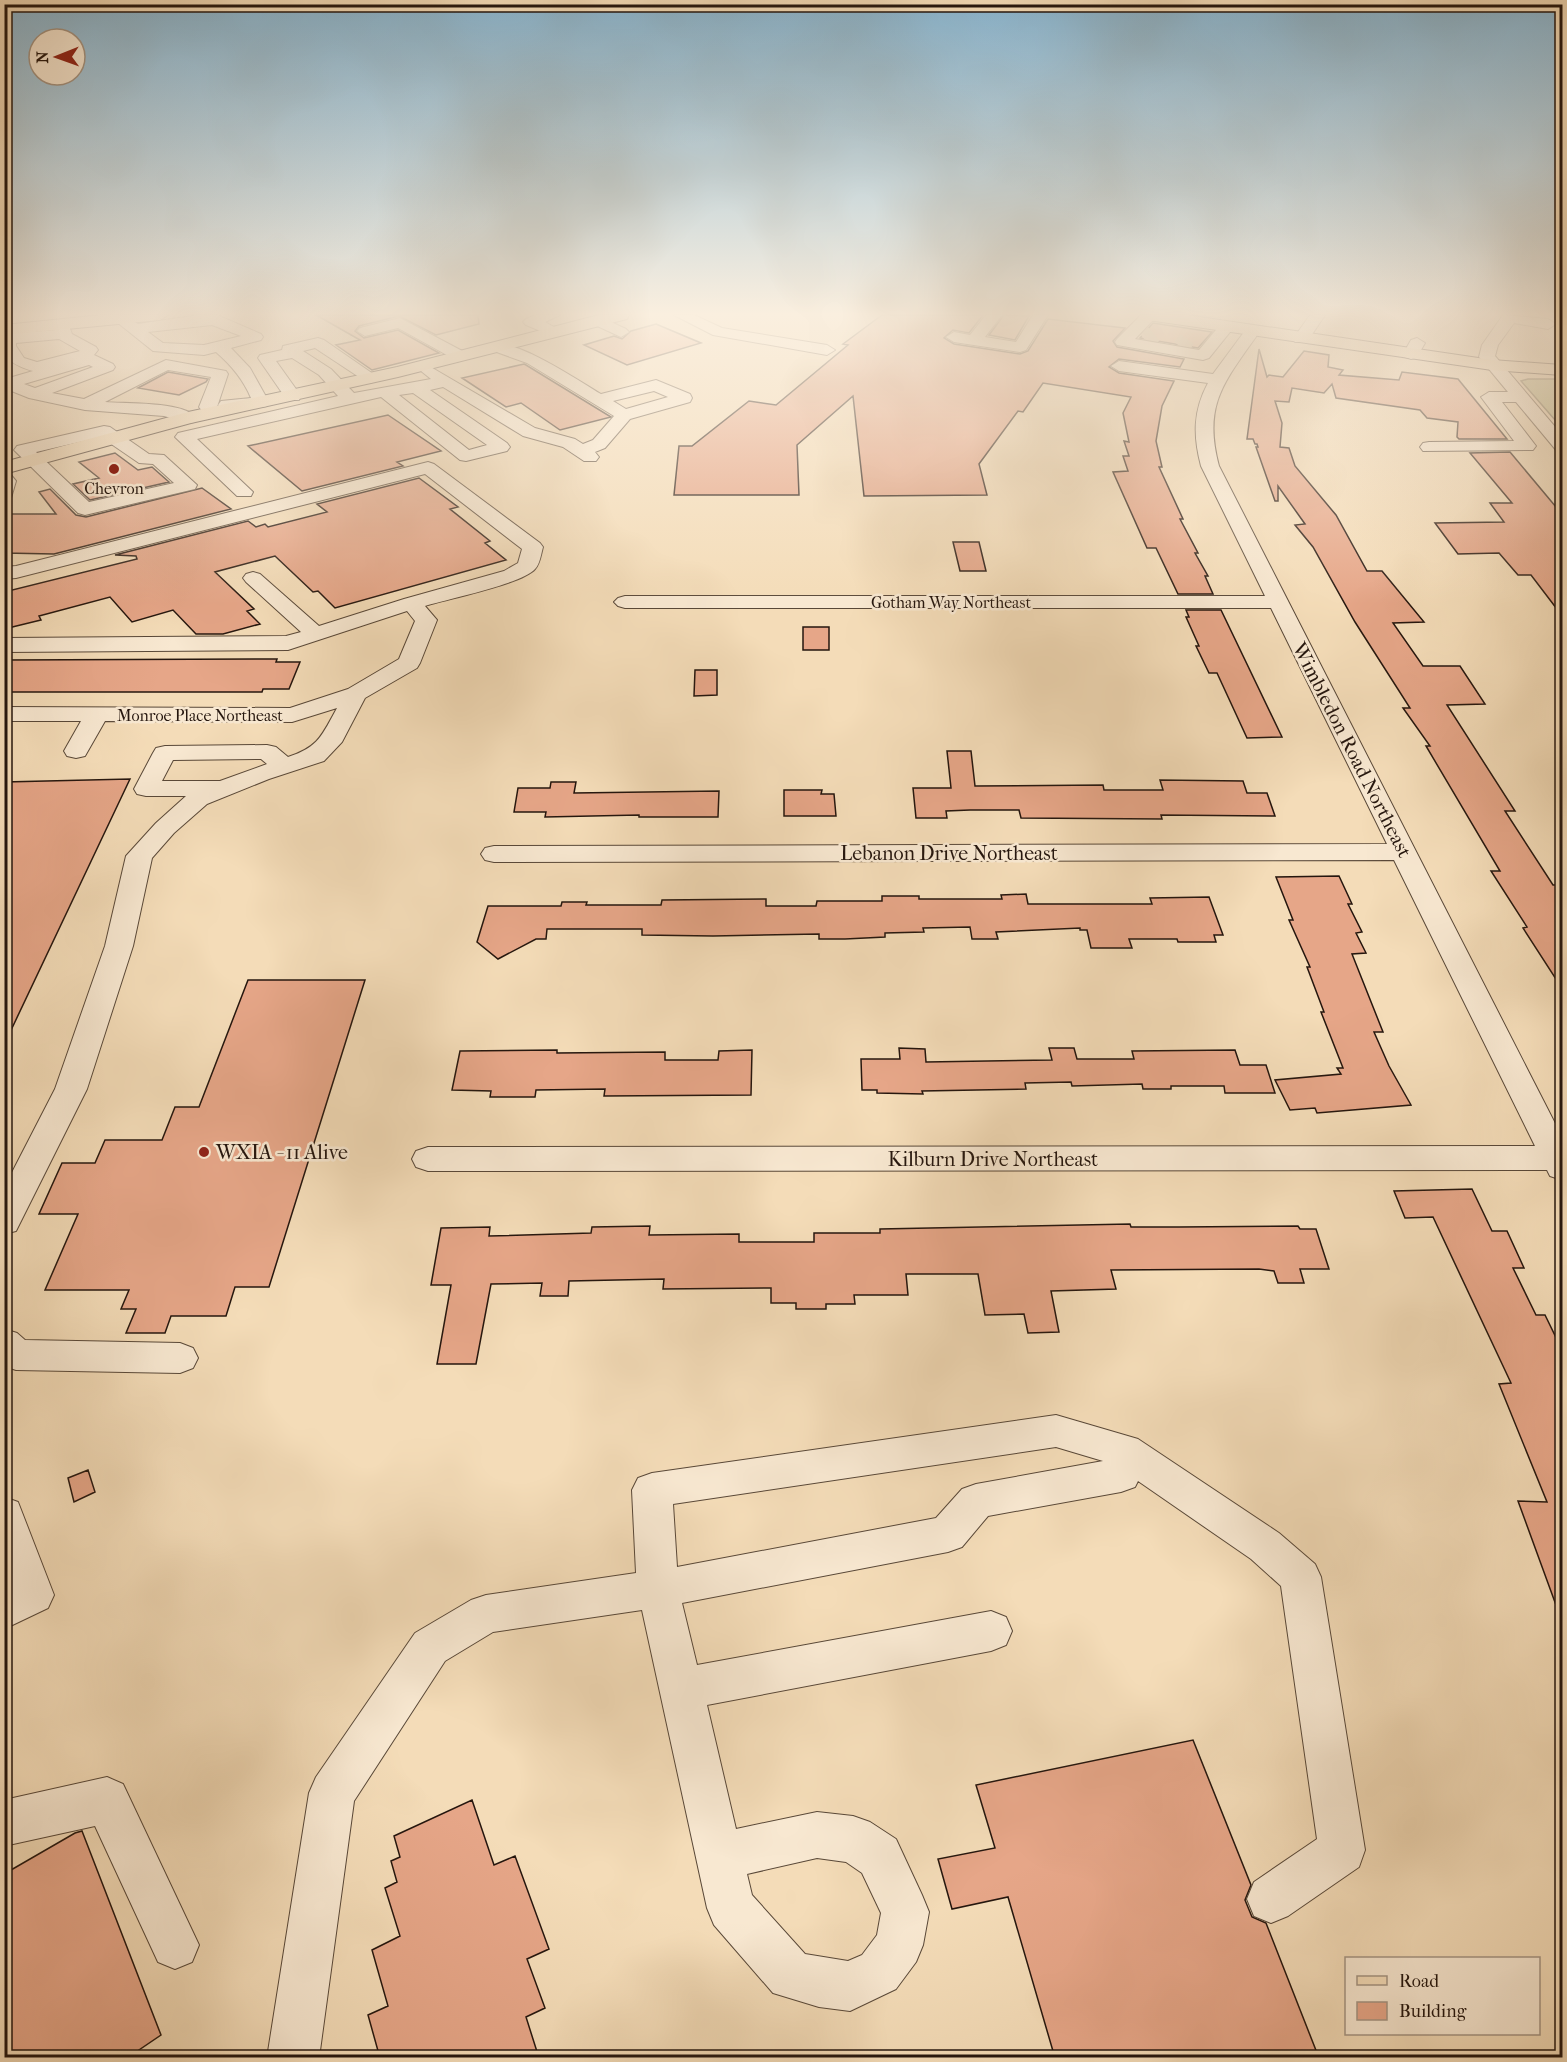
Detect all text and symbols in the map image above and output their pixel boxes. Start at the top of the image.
north arrow [27,27,87,87]
text: N [33,50,52,63]
marker: Chevron [107,462,121,476]
place label: Chevron [84,479,144,498]
street label: Gotham Way Northeast [871,593,1031,612]
street label: Wimbledon Road Northeast [1287,638,1416,861]
street label: Monroe Place Northeast [117,706,283,725]
street label: Lebanon Drive Northeast [840,842,1058,865]
place label: WXIA - 11 Alive [215,1141,348,1164]
marker: WXIA - 11 Alive [197,1145,211,1159]
street label: Kilburn Drive Northeast [888,1148,1098,1171]
legend [1345,1957,1540,2035]
text: Road [1399,1971,1439,1992]
text: Building [1399,2001,1467,2022]

